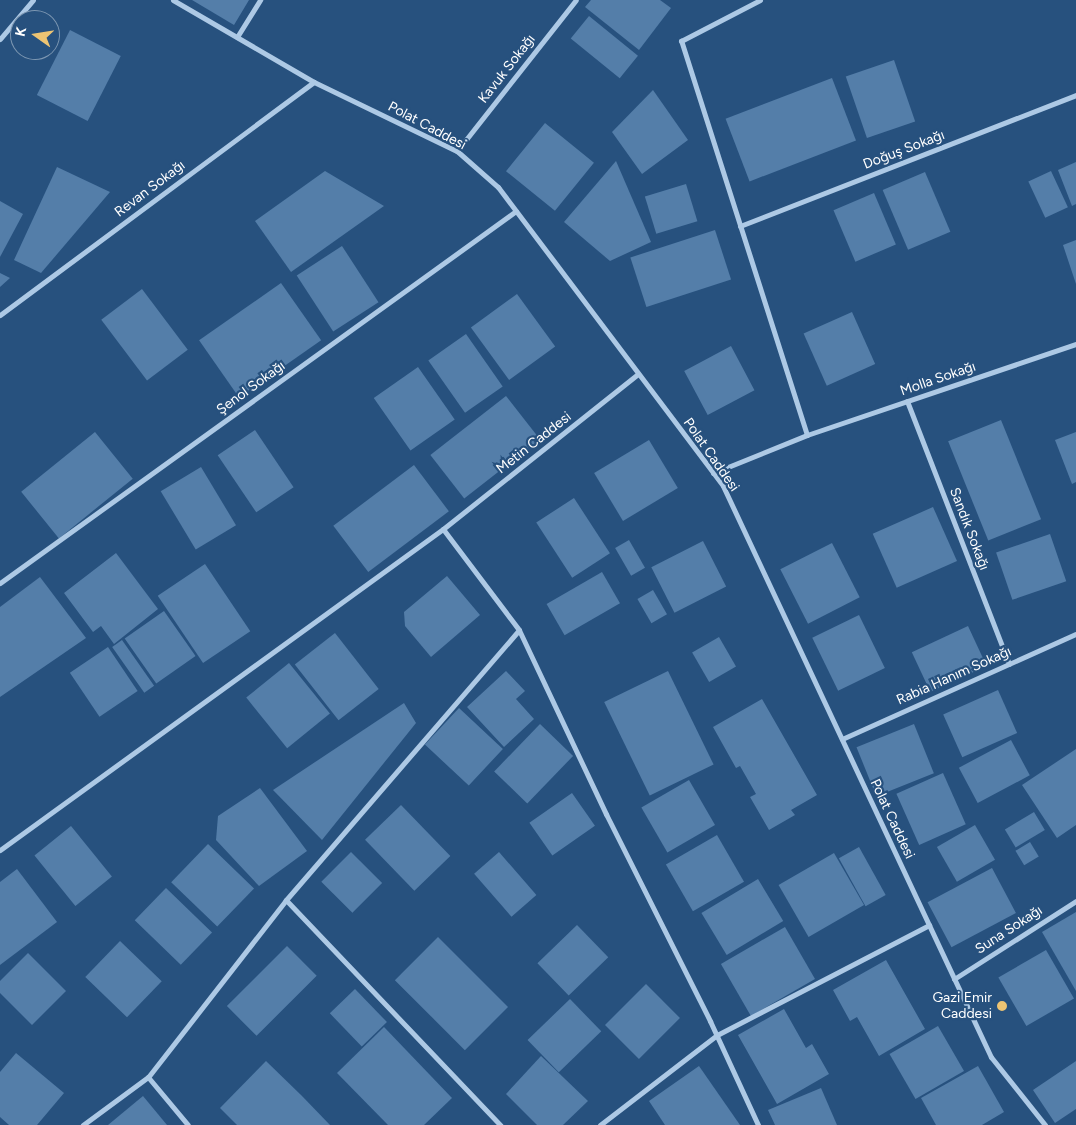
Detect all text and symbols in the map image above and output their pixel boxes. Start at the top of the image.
north arrow [10,10,60,60]
text: K [12,25,30,38]
street label: Kavuk Sokağı [475,31,539,107]
street label: Polat Caddesi [385,98,469,154]
street label: Doğuş Sokağı [861,127,947,173]
street label: Revan Sokağı [112,157,188,221]
street label: Şenol Sokağı [213,357,289,419]
street label: Molla Sokağı [898,358,978,400]
street label: Metin Caddesi [493,409,575,477]
street label: Polat Caddesi [679,415,743,495]
street label: Sandık Sokağı [946,485,992,573]
street label: Rabia Hanım Sokağı [894,643,1014,709]
street label: Polat Caddesi [866,776,918,862]
street label: Suna Sokağı [972,902,1046,958]
place label: Gazi Emir Caddesi [932,990,992,1022]
marker: Gazi Emir Caddesi [996,1000,1008,1012]

